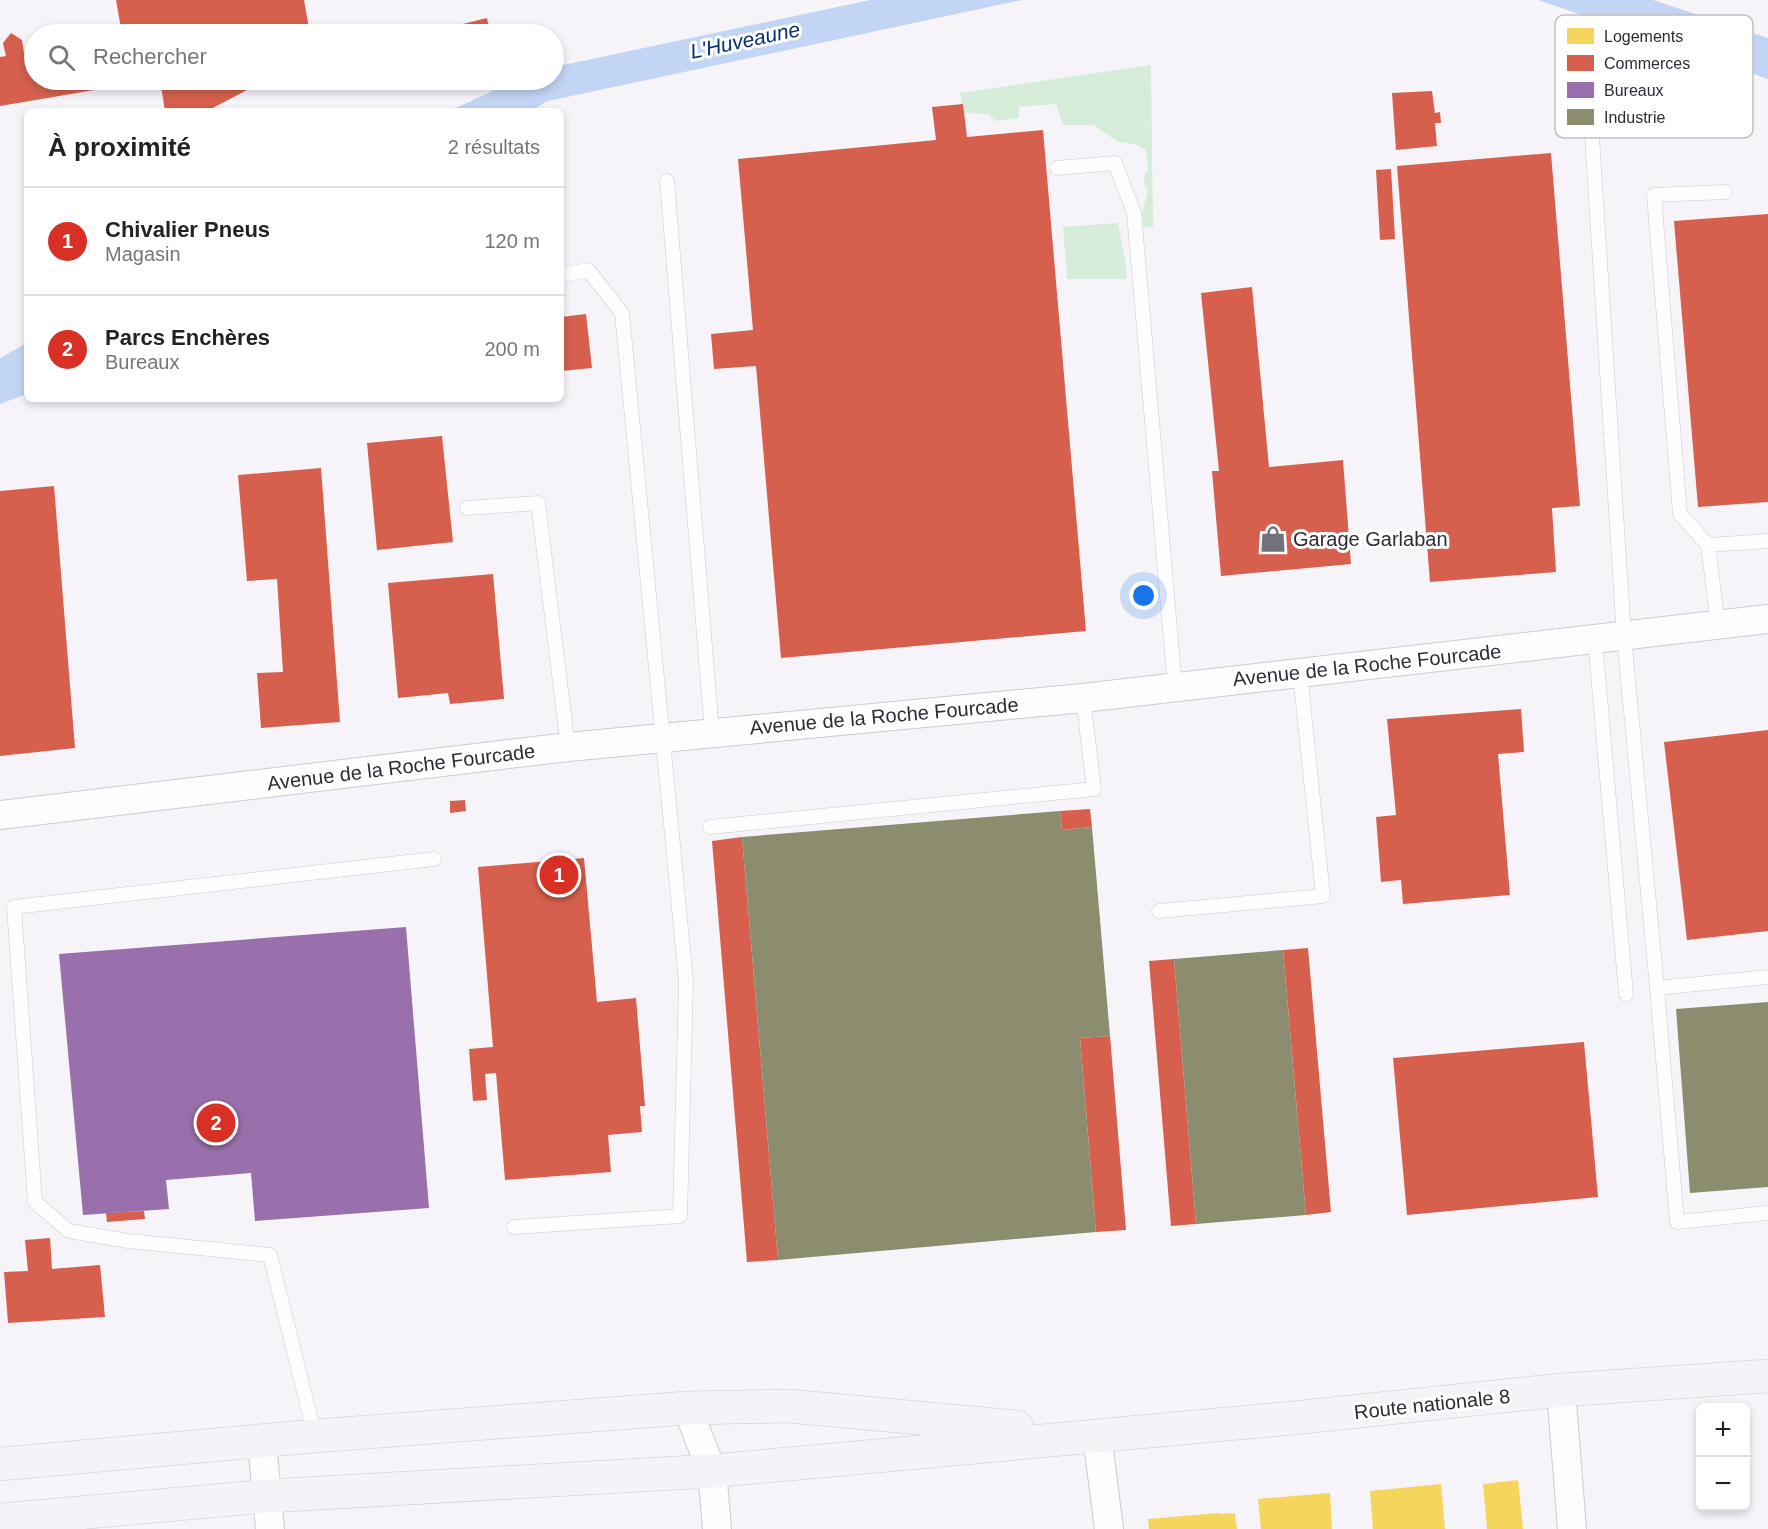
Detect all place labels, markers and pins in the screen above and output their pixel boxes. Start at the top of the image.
shop icon: Garage Garlaban [1258,524,1288,554]
place label: Garage Garlaban [1293,528,1448,550]
pin: 1 [540,852,578,898]
pin: 2 [196,1100,236,1146]

